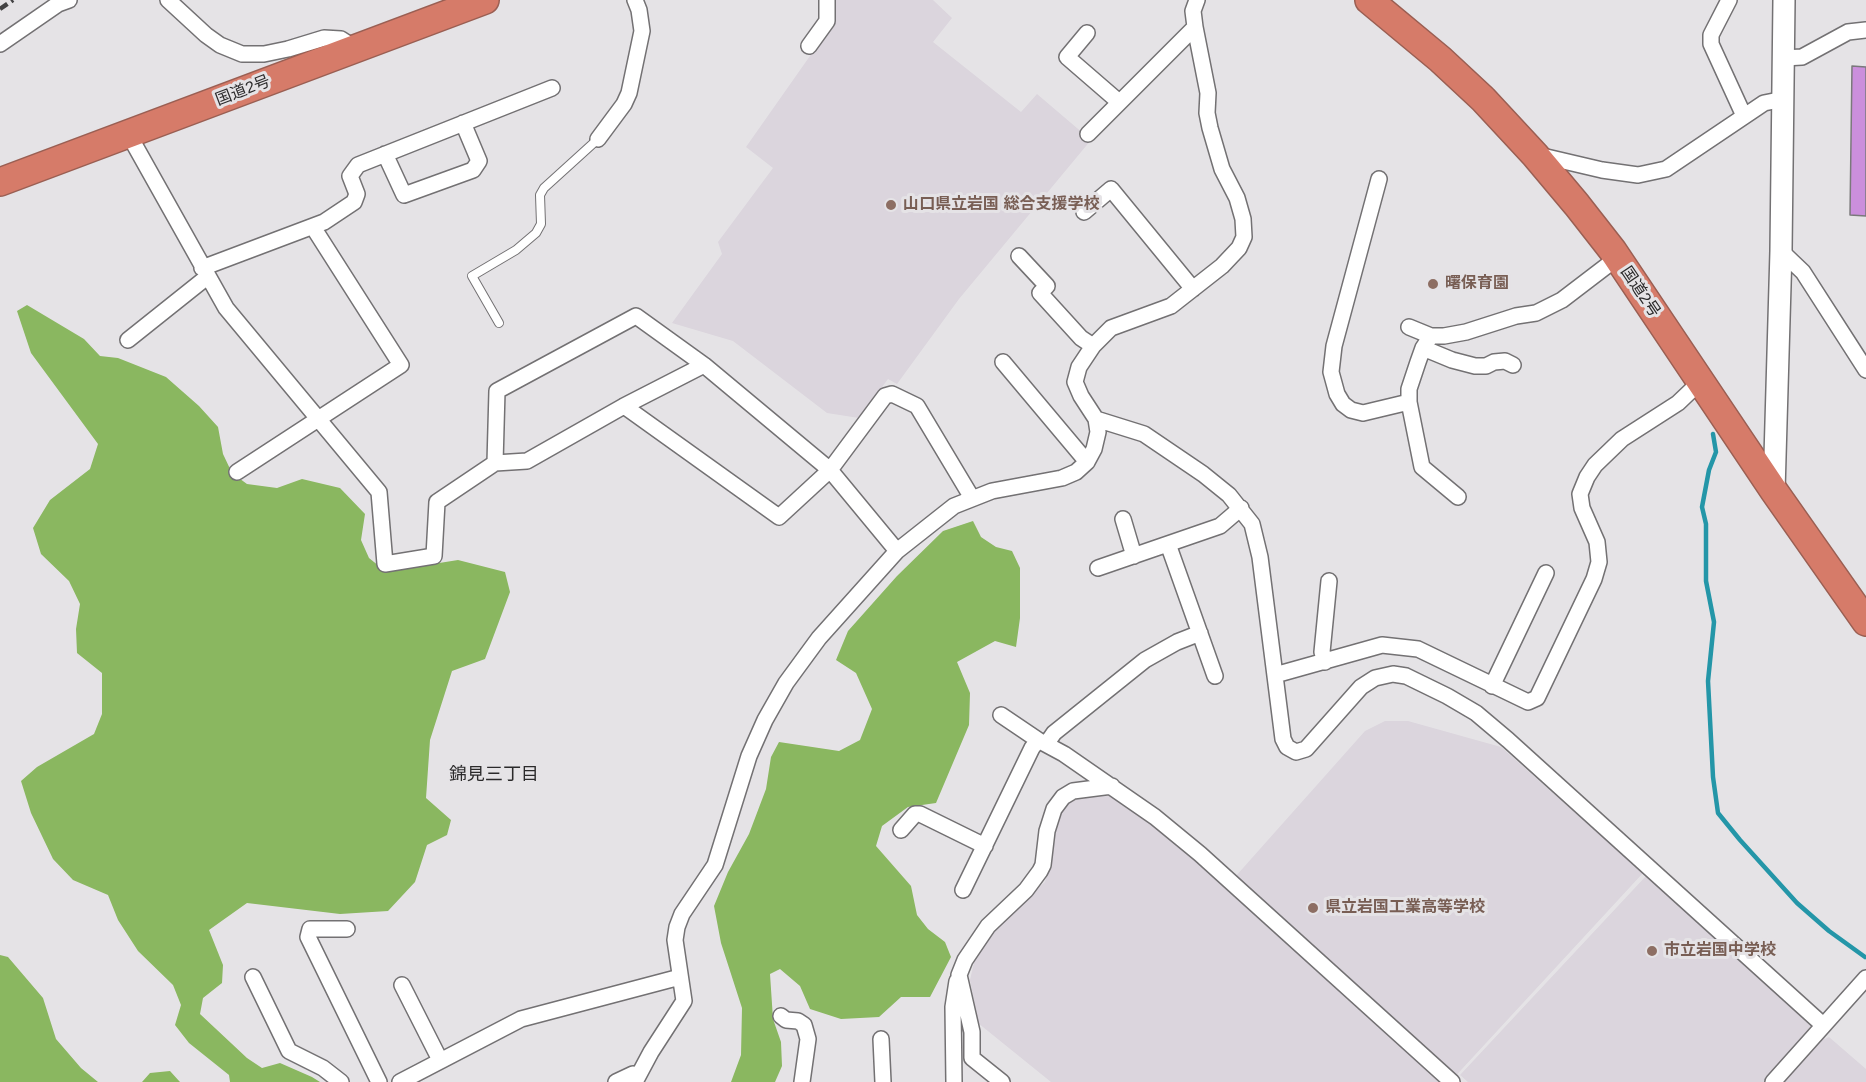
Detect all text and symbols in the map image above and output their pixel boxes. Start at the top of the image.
street label: 国道2号 [213,72,273,110]
place label: 山口県立岩国 総合支援学校 [903,195,1099,215]
marker: 山口県立岩国 総合支援学校 [884,198,898,212]
street label: 国道2号 [1616,263,1664,321]
place label: 曙保育園 [1445,274,1509,294]
marker: 曙保育園 [1426,277,1440,291]
district label: 錦見三丁目 [449,764,539,786]
place label: 県立岩国工業高等学校 [1325,898,1485,918]
marker: 県立岩国工業高等学校 [1306,901,1320,915]
place label: 市立岩国中学校 [1664,941,1776,961]
marker: 市立岩国中学校 [1645,944,1659,958]

